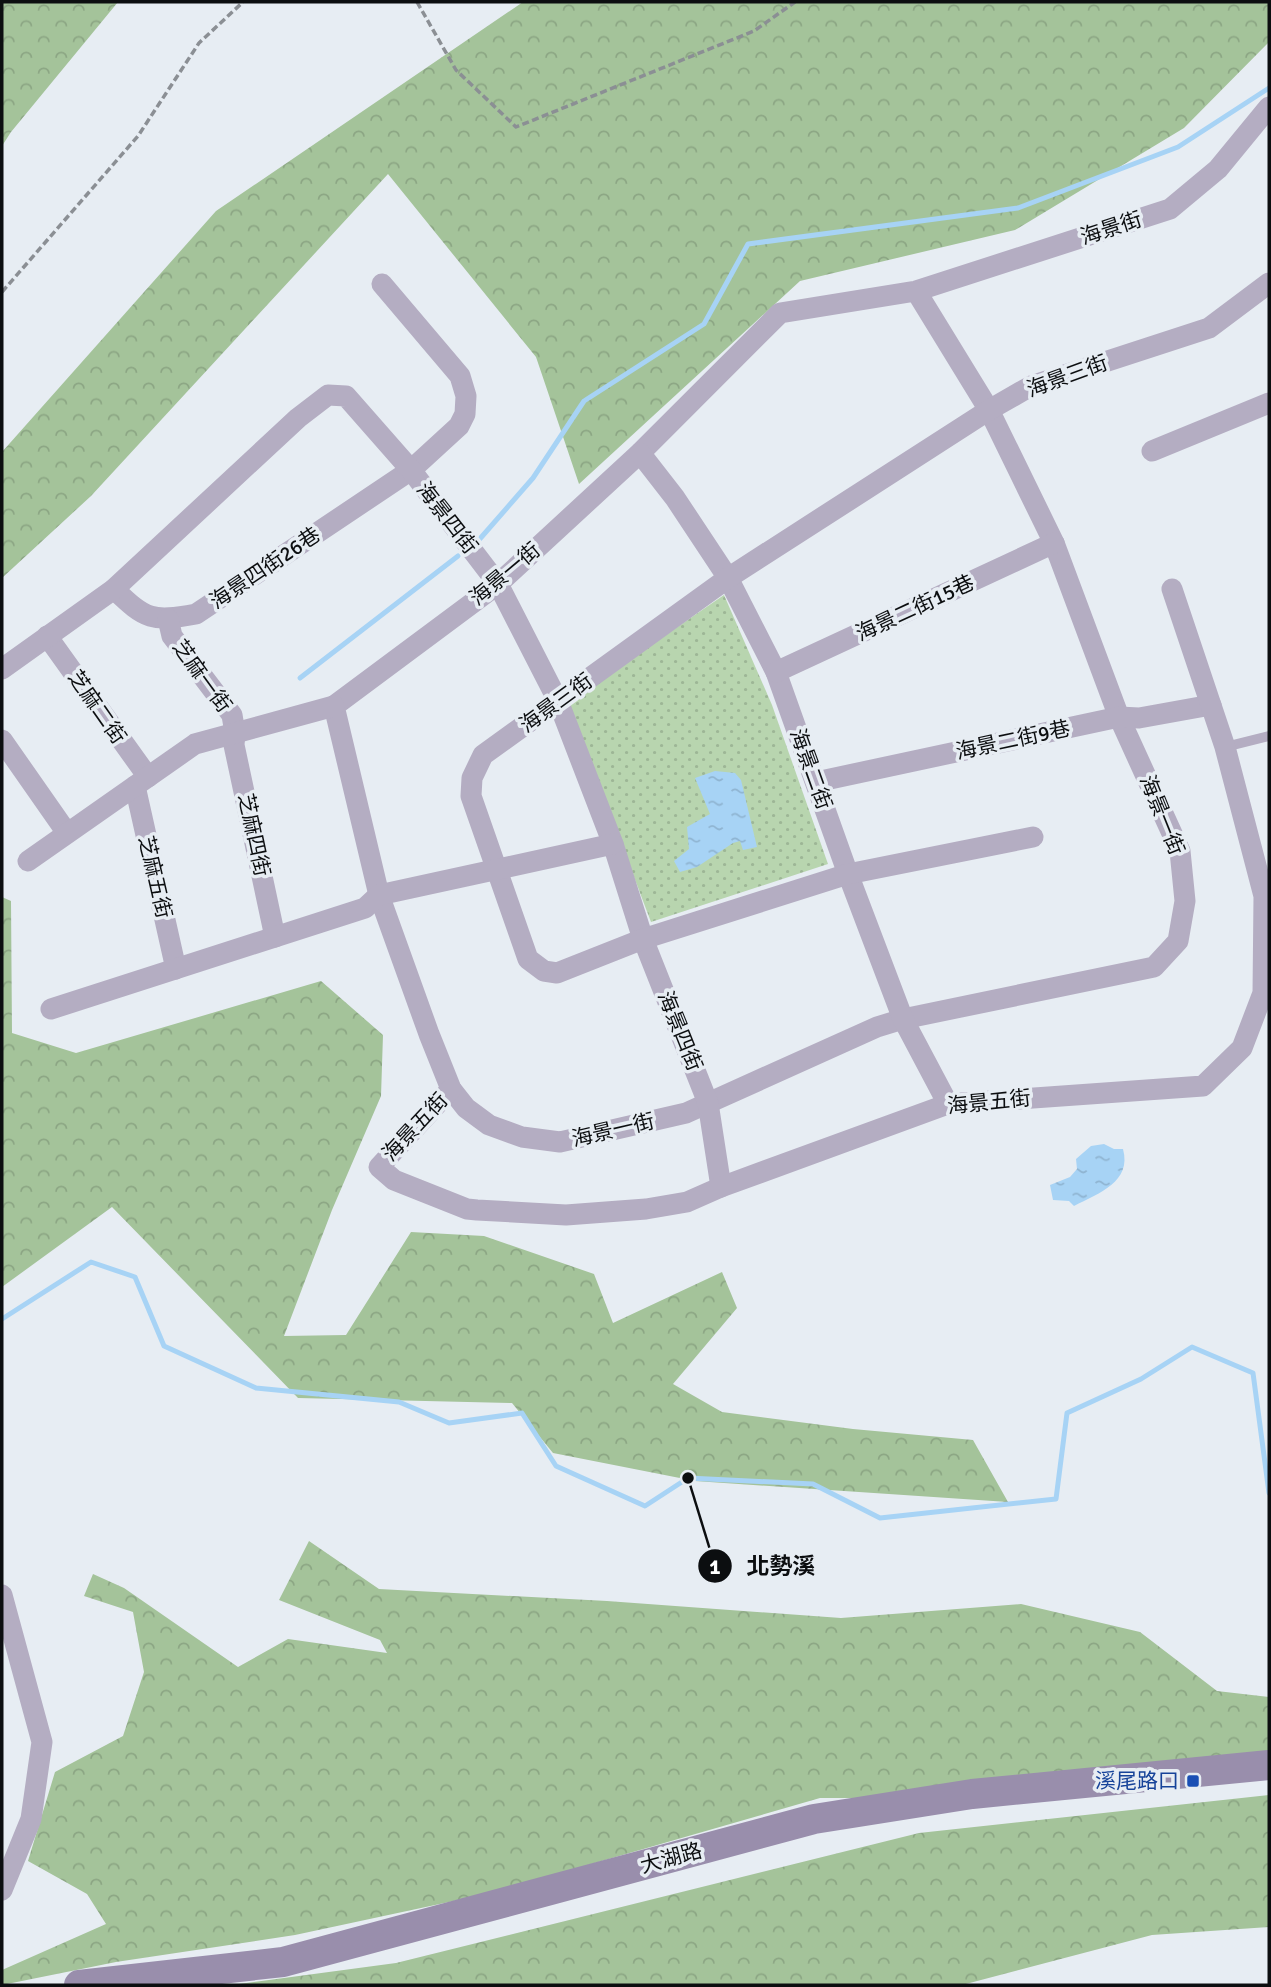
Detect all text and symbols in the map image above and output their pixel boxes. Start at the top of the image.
street label: 海景街 [1077,206,1145,250]
street label: 海景三街 [1023,349,1111,403]
street label: 海景四街 [411,477,483,559]
street label: 海景四街26巷 [205,522,325,614]
street label: 海景一街 [464,537,546,611]
street label: 海景二街15巷 [852,569,978,647]
street label: 芝麻一街 [167,634,237,718]
street label: 芝麻二街 [62,665,132,749]
street label: 海景三街 [514,668,598,738]
street label: 海景二街9巷 [953,715,1073,765]
street label: 海景二街 [784,725,838,813]
street label: 海景一街 [1134,771,1190,859]
street label: 芝麻四街 [233,791,275,879]
street label: 芝麻五街 [133,833,177,921]
street label: 海景四街 [652,987,708,1075]
street label: 海景五街 [946,1085,1032,1119]
street label: 海景五街 [377,1087,453,1167]
street label: 海景一街 [569,1108,657,1152]
callout: 北勢溪 [698,1544,830,1588]
text: 北勢溪 [747,1552,816,1581]
text: 1 [709,1554,721,1580]
place label: 溪尾路口 [1095,1768,1179,1794]
marker: 溪尾路口 [1185,1773,1201,1789]
street label: 大湖路 [637,1837,705,1879]

